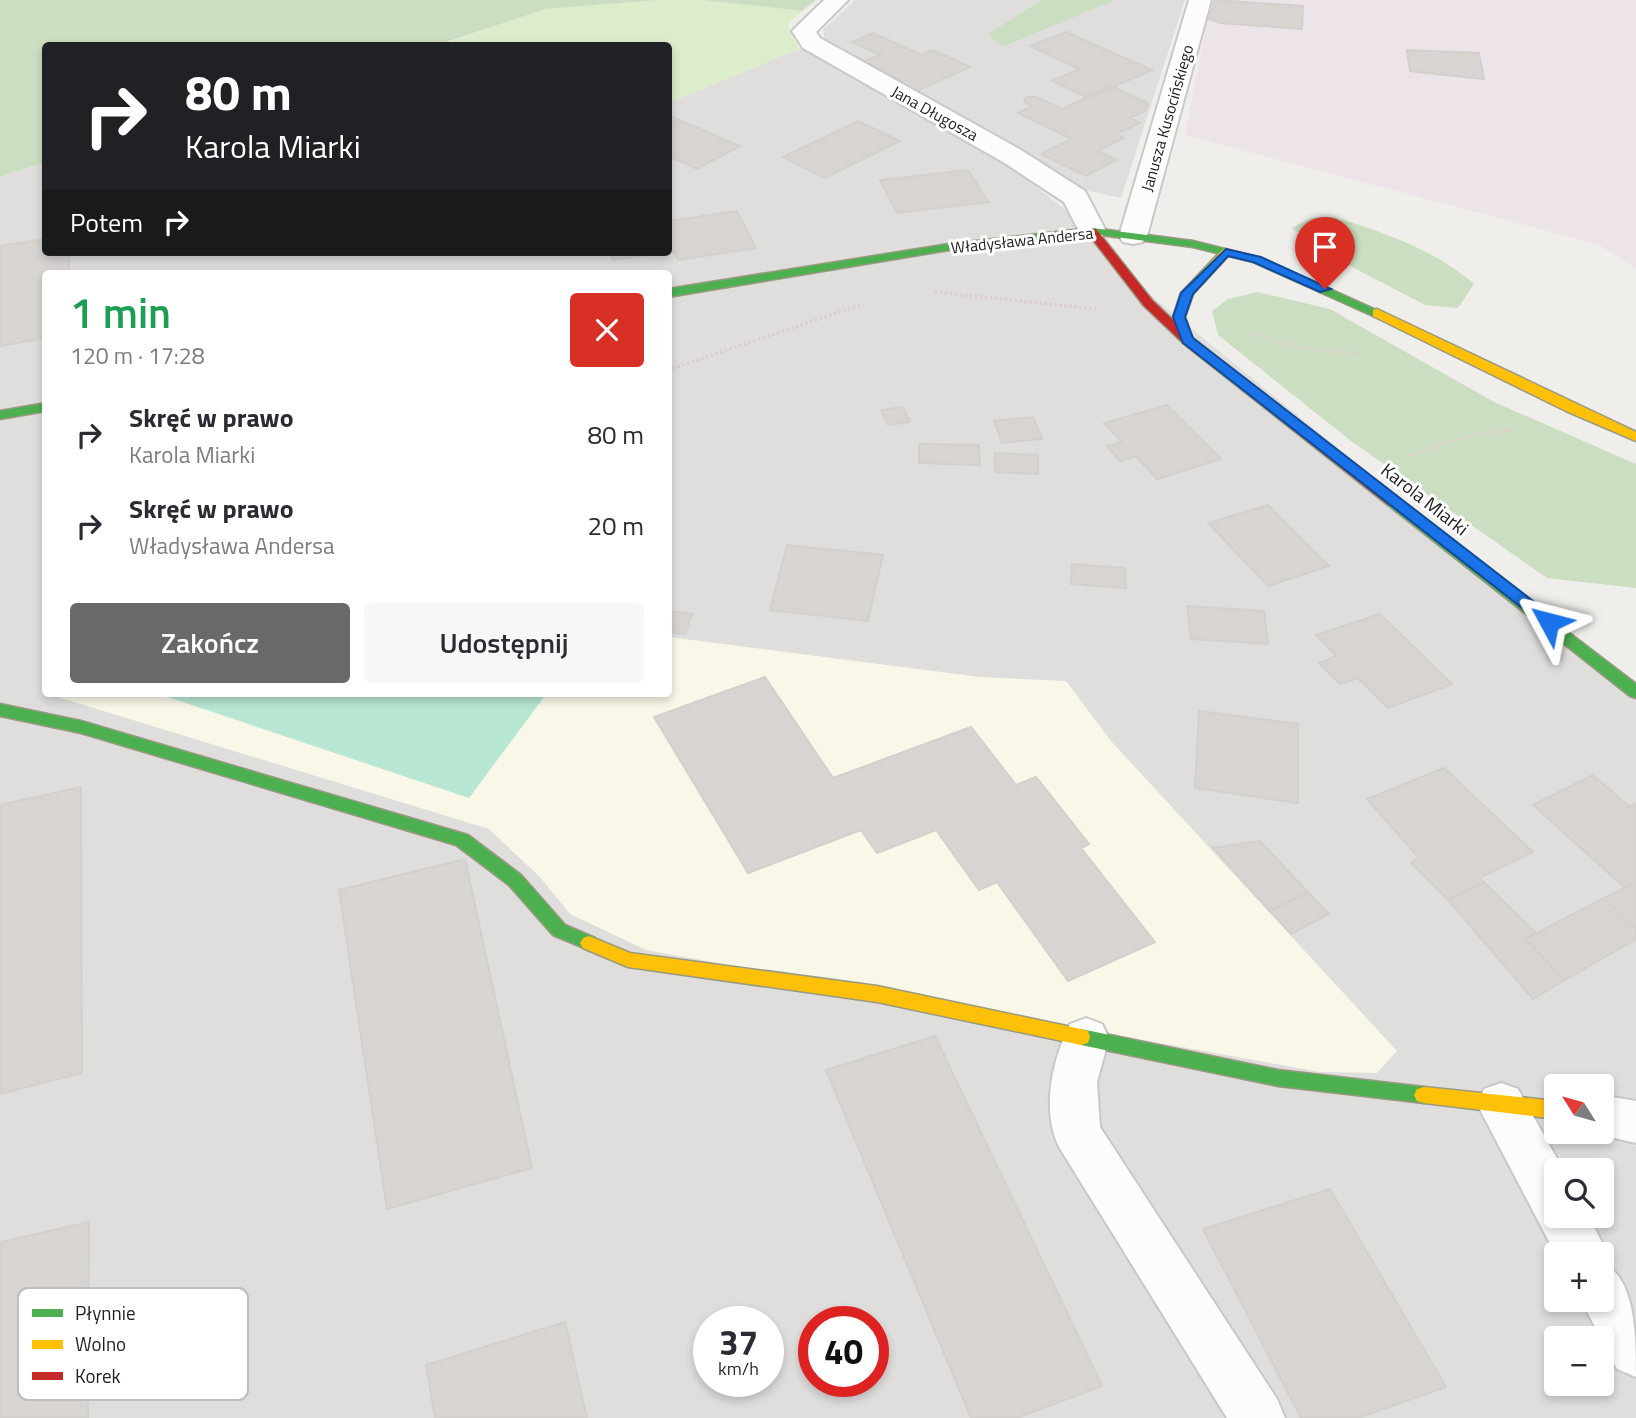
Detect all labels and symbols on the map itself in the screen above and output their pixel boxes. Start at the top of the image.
street label: Janusza Kusocińskiego [1135,42,1199,194]
street label: Jana Długosza [887,79,983,147]
pin [1295,217,1355,289]
street label: Władysława Andersa [950,221,1094,259]
street label: Karola Miarki [1375,455,1475,542]
position arrow [1512,585,1586,659]
north arrow [1544,1074,1614,1144]
legend [18,1288,248,1400]
text: Płynnie [75,1298,136,1327]
speed limit sign: 40 [798,1306,889,1397]
text: Wolno [75,1329,126,1358]
text: Korek [75,1361,121,1390]

